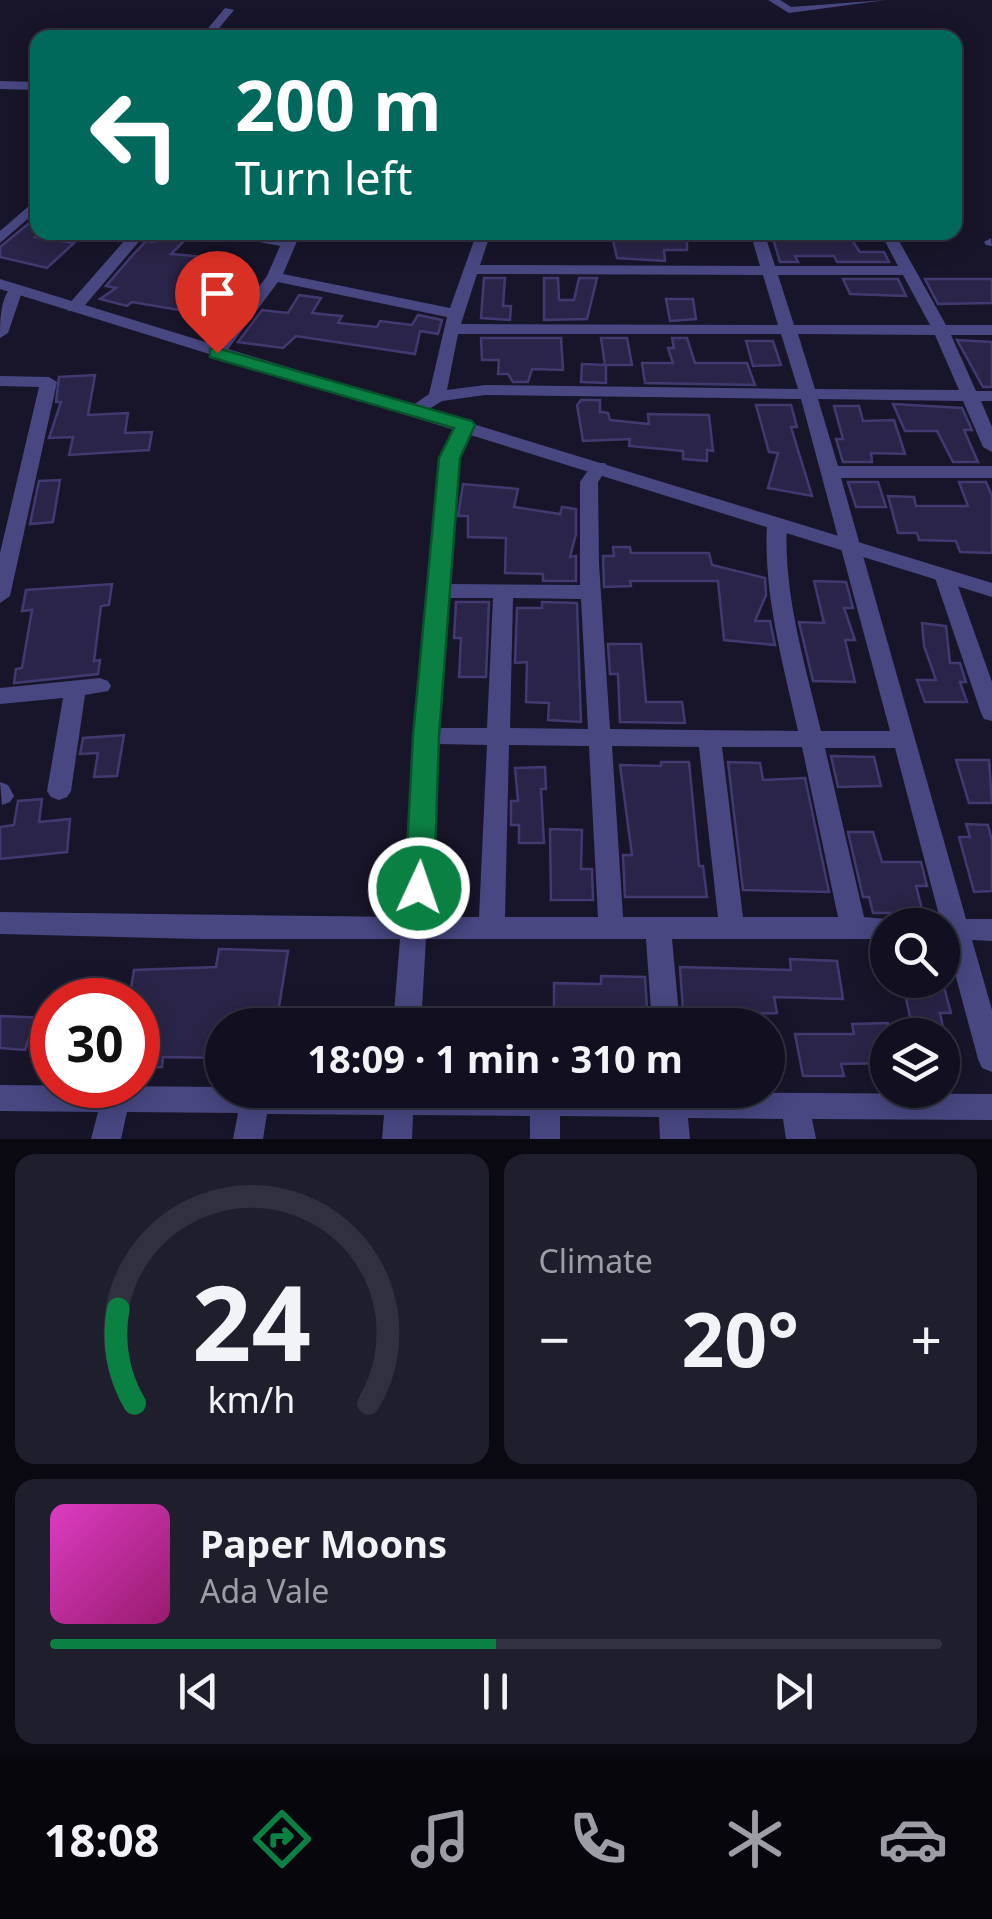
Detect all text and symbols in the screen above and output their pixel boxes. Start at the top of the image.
text: 200 m [235,56,442,152]
icon: left [70,70,200,200]
text: Turn left [235,147,412,208]
pin [175,251,260,354]
icon: arrive [190,266,245,321]
position arrow [367,836,471,940]
map controls [870,908,960,1108]
button: search [870,908,960,998]
speed limit sign: 30 [30,978,160,1108]
button: layers [870,1018,960,1108]
text: 18:09 · 1 min · 310 m [307,1032,683,1084]
text: Climate [539,1239,653,1282]
text: 24 [192,1250,311,1391]
text: 20° [681,1287,799,1389]
text: − [539,1301,570,1376]
text: + [911,1301,942,1376]
text: km/h [208,1375,296,1423]
text: Paper Moons [200,1517,447,1569]
text: Ada Vale [200,1569,329,1612]
icon: previous [171,1664,226,1719]
icon: pause [468,1664,523,1719]
icon: next [766,1664,821,1719]
icon: directions [247,1804,317,1874]
icon: music [405,1804,475,1874]
icon: phone [563,1804,633,1874]
icon: climate [720,1804,790,1874]
icon: car [878,1804,948,1874]
text: 18:08 [44,1809,159,1870]

